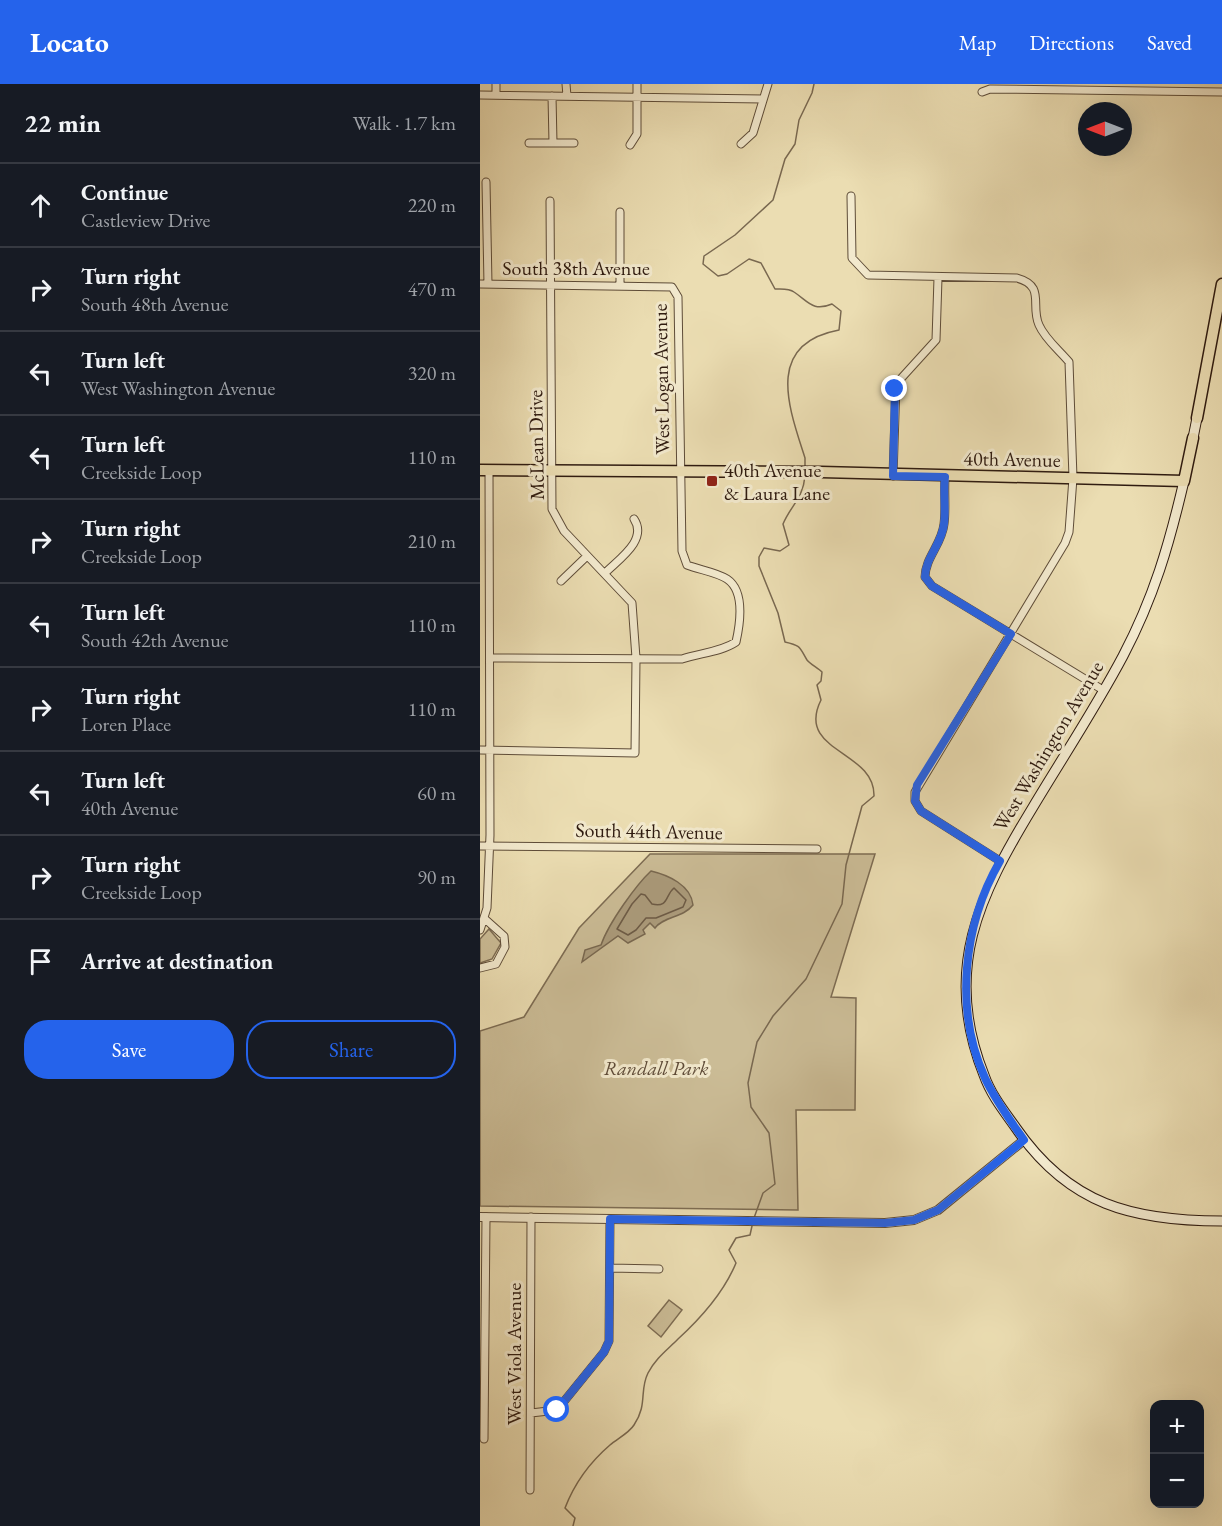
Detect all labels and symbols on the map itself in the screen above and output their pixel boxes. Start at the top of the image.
north arrow [1078,102,1132,156]
street label: South 38th Avenue [502,255,650,281]
street label: West Logan Avenue [647,303,675,455]
route end [881,375,907,401]
street label: McLean Drive [522,389,550,500]
street label: 40th Avenue [963,445,1061,473]
place label: 40th Avenue & Laura Lane [724,457,830,506]
marker: 40th Avenue & Laura Lane [705,474,719,488]
street label: West Washington Avenue [987,656,1109,836]
street label: South 44th Avenue [575,817,723,845]
park label: Randall Park [603,1055,709,1081]
street label: West Viola Avenue [501,1283,527,1425]
route start [543,1396,569,1422]

